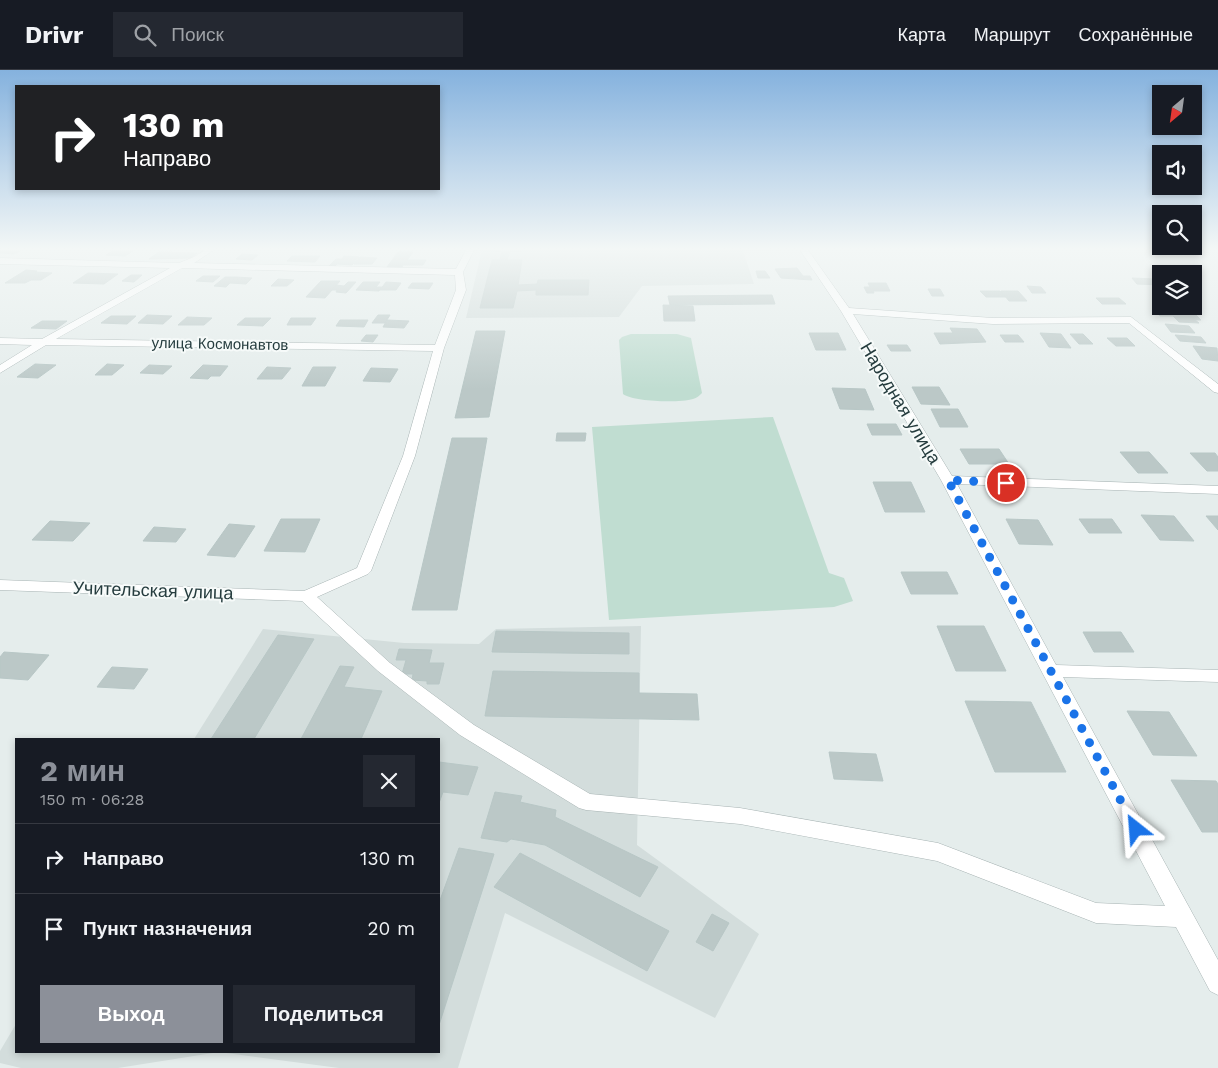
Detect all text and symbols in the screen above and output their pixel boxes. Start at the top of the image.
search box [113,12,463,57]
text: Drivr [25,21,83,49]
icon: search [131,21,159,49]
text: Поиск [171,23,224,46]
text: Карта [898,24,946,45]
text: Маршрут [974,24,1050,45]
text: Сохранённые [1078,24,1193,45]
north arrow [1152,85,1202,135]
map controls [1152,85,1202,315]
text: 130 m [123,104,224,146]
icon: right [40,105,105,170]
button: sound [1152,145,1202,195]
text: Направо [123,146,211,171]
button: search [1152,205,1202,255]
button: layers [1152,265,1202,315]
street label: улица Космонавтов [151,334,289,354]
street label: Народная улица [856,338,946,469]
pin [985,462,1027,504]
icon: arrive [992,469,1020,497]
street label: Учительская улица [72,577,235,603]
text: 2 мин [40,753,125,788]
button: close [363,755,415,807]
text: 150 m · 06:28 [40,790,144,809]
position arrow [1109,802,1161,854]
icon: right [40,845,68,873]
text: Направо [83,847,164,870]
text: 130 m [360,847,415,870]
icon: arrive [40,915,68,943]
text: Пункт назначения [83,917,252,940]
text: 20 m [368,917,415,940]
button: Выход [40,985,223,1043]
button: Поделиться [233,985,415,1043]

